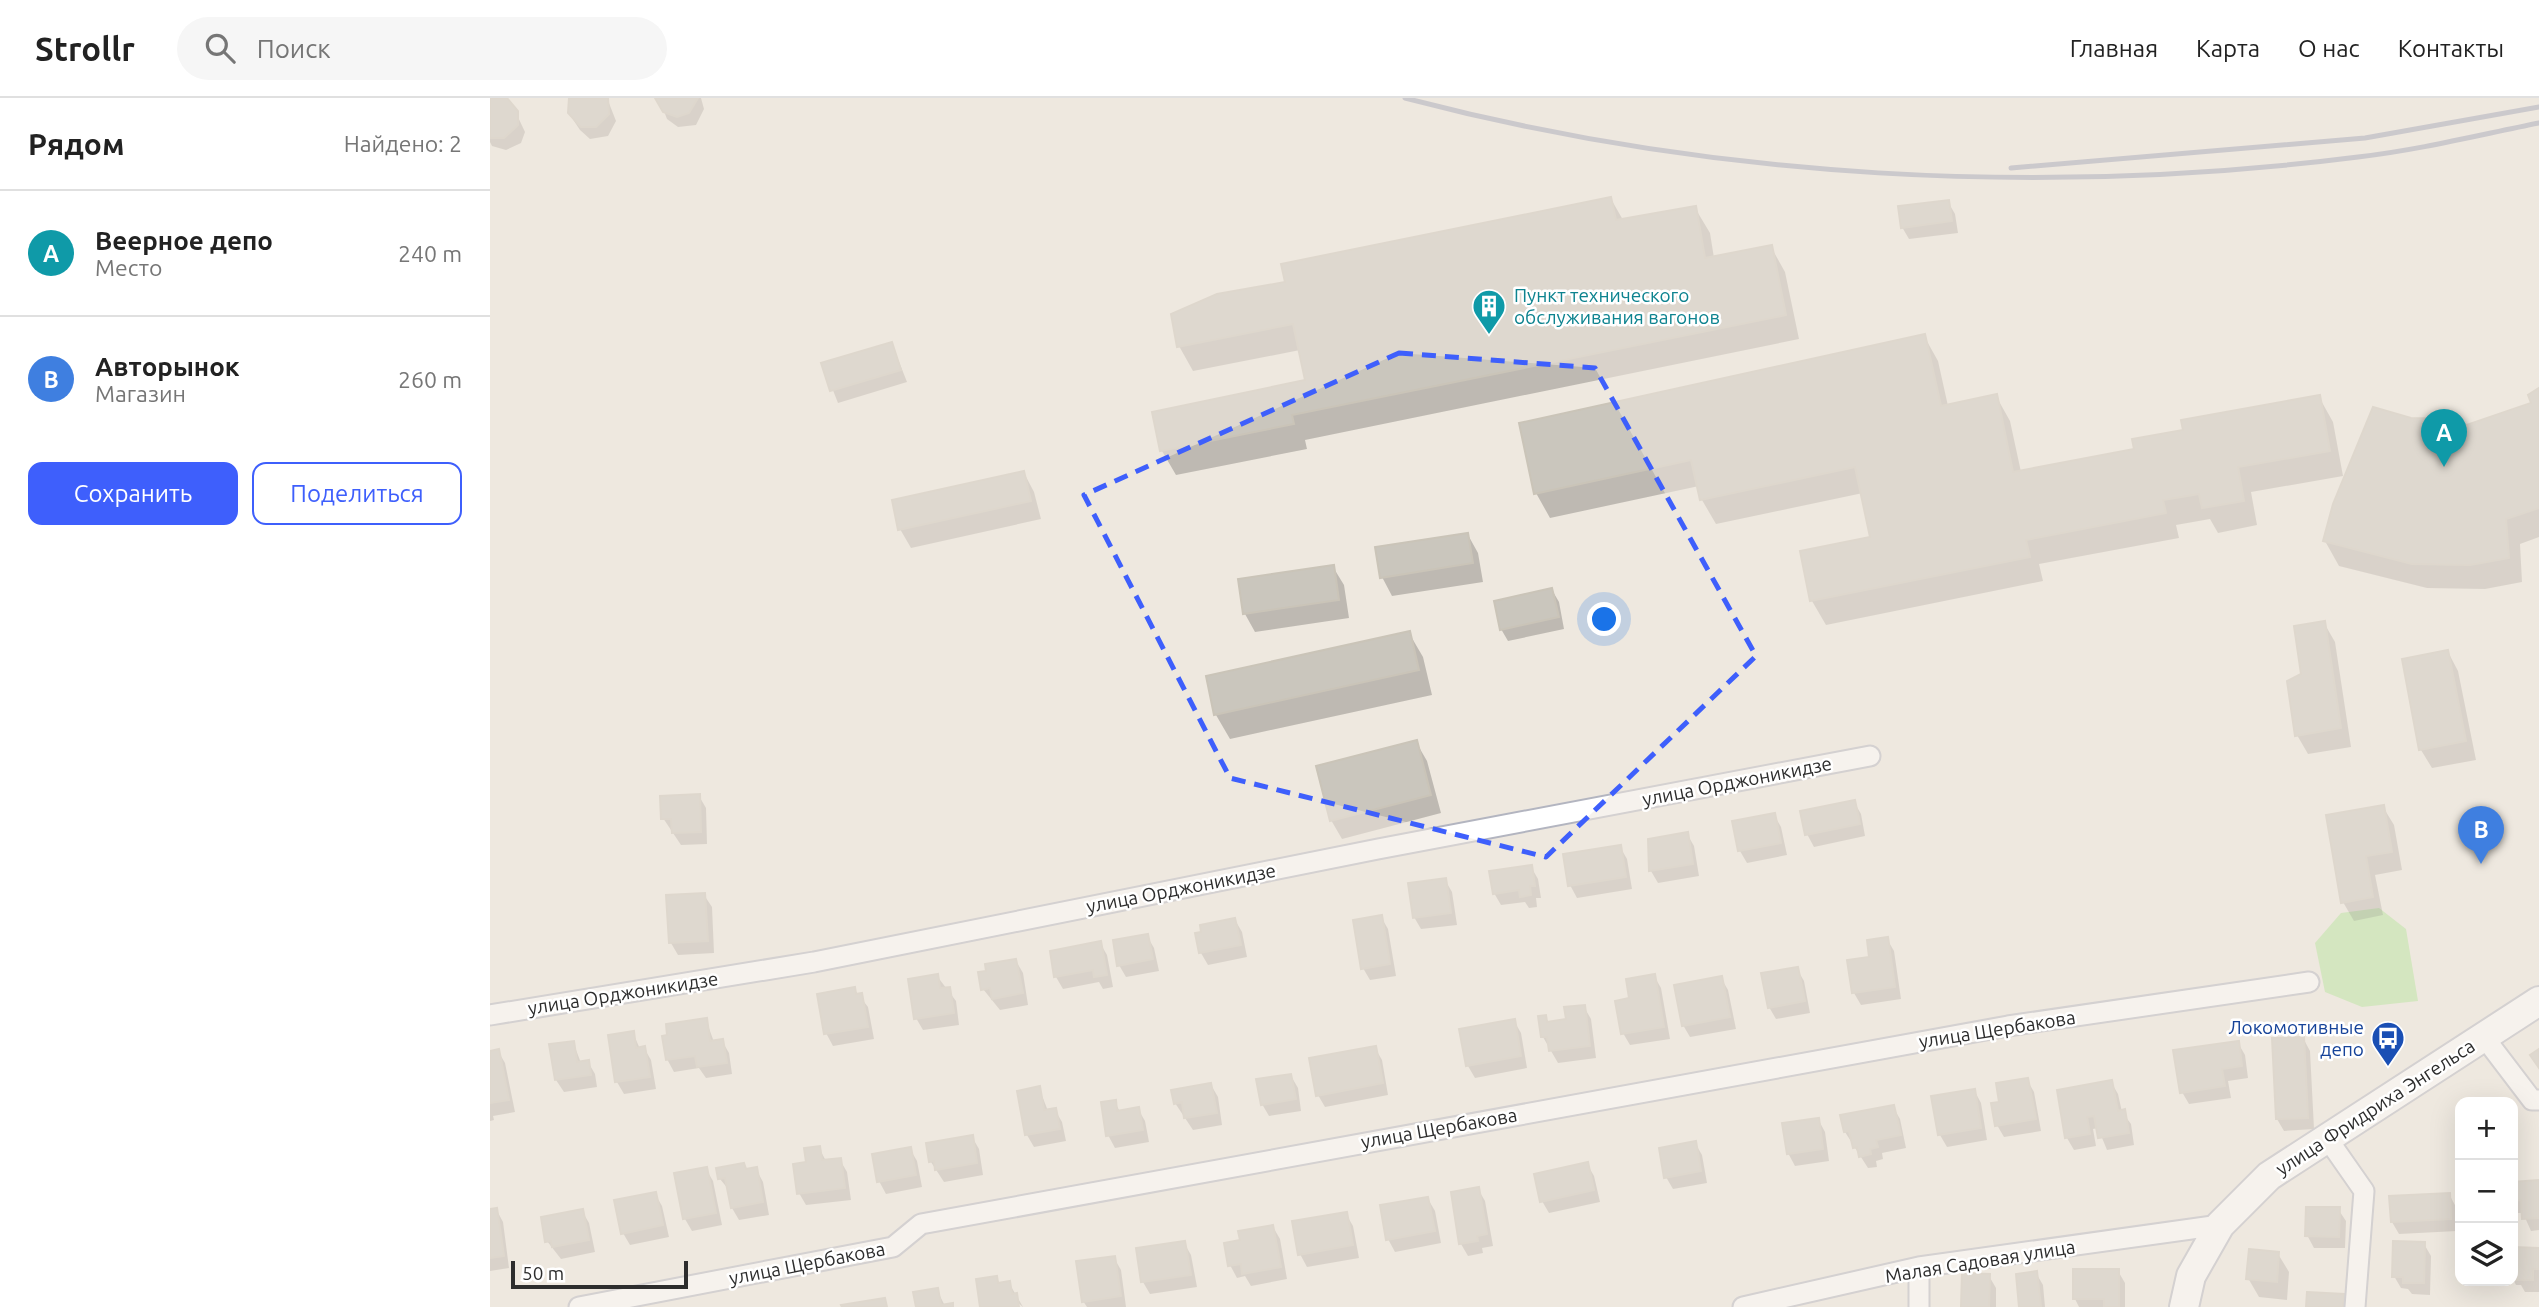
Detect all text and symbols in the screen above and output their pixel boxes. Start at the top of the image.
search box [177,17,667,80]
icon: search [201,29,239,67]
text: Strollr [35,30,135,67]
text: Поиск [257,34,331,63]
text: Главная [2070,35,2158,62]
text: Карта [2196,35,2260,62]
text: О нас [2298,35,2360,62]
text: Контакты [2398,35,2504,62]
text: Рядом [28,127,124,161]
text: Найдено: 2 [344,131,462,156]
text: Веерное депо [95,226,273,255]
text: A [43,241,59,266]
text: 240 m [398,241,462,266]
text: Место [95,255,162,280]
place label: Пункт технического обслуживания вагонов [1514,284,1720,328]
building icon: Пункт технического обслуживания вагонов [1470,287,1508,336]
text: Авторынок [95,352,240,381]
text: B [43,367,59,392]
text: 260 m [398,367,462,392]
text: Магазин [95,381,186,406]
pin: A [2421,409,2467,467]
button: Сохранить [28,462,238,525]
button: Поделиться [252,462,462,525]
your location [1587,602,1621,636]
street label: улица Орджоникидзе [1640,752,1834,810]
pin: B [2458,806,2504,864]
street label: улица Орджоникидзе [1084,859,1278,917]
street label: улица Орджоникидзе [526,967,720,1019]
street label: улица Щербакова [1917,1006,2077,1052]
place label: Локомотивные депо [2228,1016,2364,1060]
bus stop icon: Локомотивные депо [2369,1019,2407,1068]
street label: улица Фридриха Энгельса [2271,1034,2479,1180]
map controls [2455,1097,2518,1286]
button: + [2455,1097,2518,1160]
street label: улица Щербакова [1359,1103,1519,1153]
button: − [2455,1160,2518,1223]
button: layers [2455,1223,2518,1286]
street label: Малая Садовая улица [1883,1235,2077,1287]
street label: улица Щербакова [727,1237,887,1289]
scale bar [511,1258,688,1290]
text: 50 m [522,1262,564,1284]

